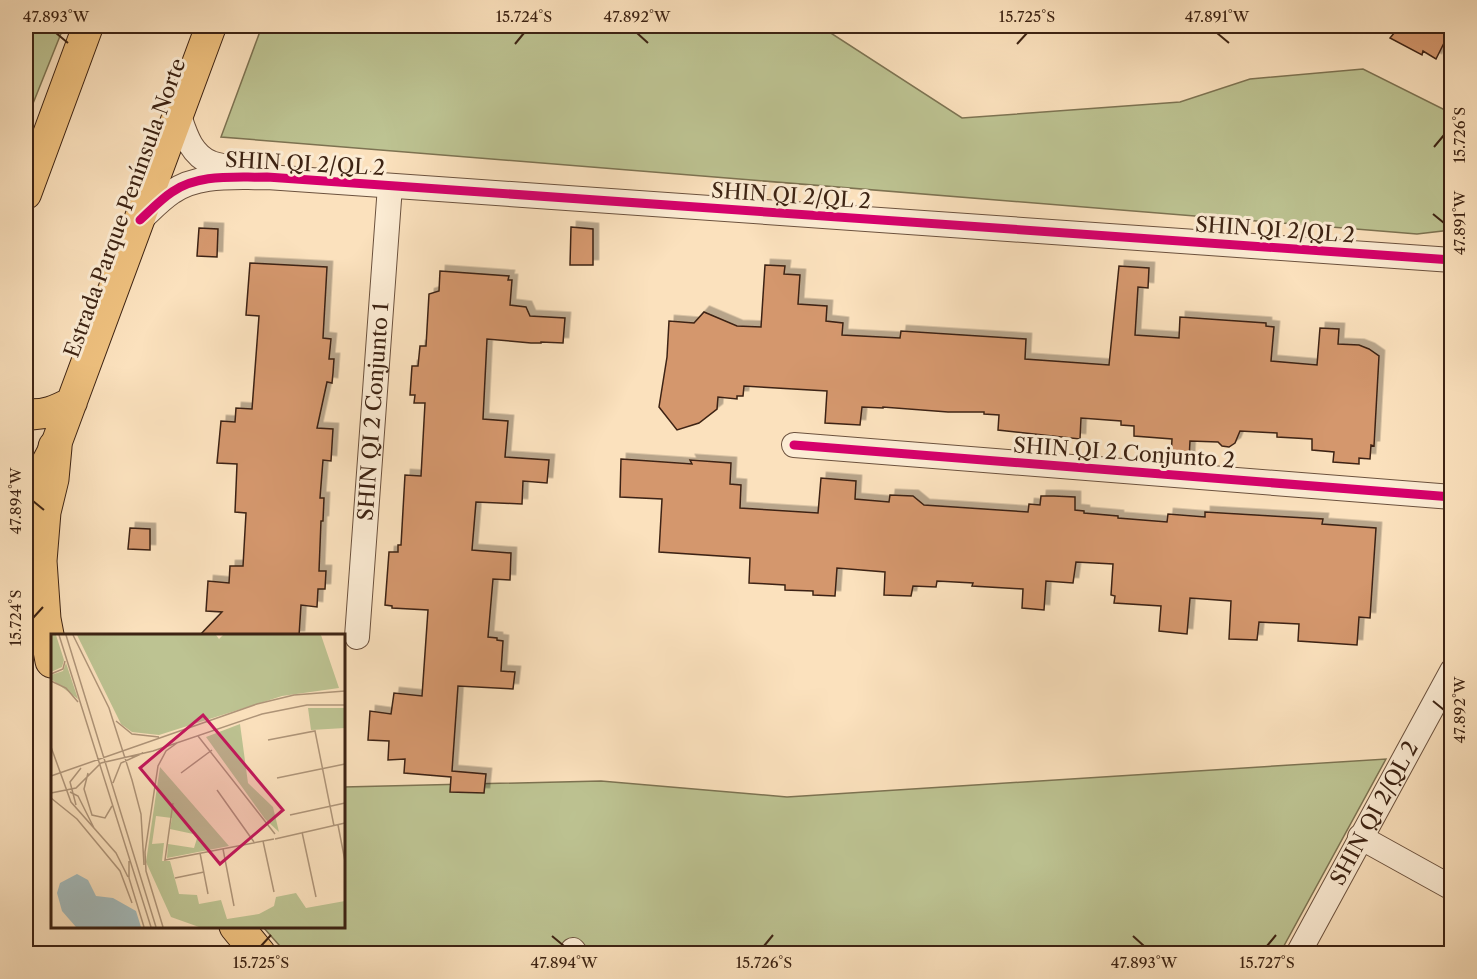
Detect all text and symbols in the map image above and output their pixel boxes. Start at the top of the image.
text: 47.893°W [23,7,90,26]
text: 15.724°S [496,7,552,26]
text: 47.892°W [604,7,671,26]
text: 15.725°S [999,7,1055,26]
text: 47.891°W [1185,7,1250,26]
street label: Estrada Parque Península Norte [59,55,190,361]
text: 15.726°S [1450,107,1469,163]
street label: SHIN QI 2/QL 2 [225,147,386,180]
street label: SHIN QI 2/QL 2 [710,177,872,214]
text: 47.891°W [1450,190,1469,255]
street label: SHIN QI 2/QL 2 [1194,211,1356,248]
street label: SHIN QI 2 Conjunto 1 [353,301,393,522]
street label: SHIN QI 2 Conjunto 2 [1012,432,1236,473]
text: 47.894°W [6,467,25,534]
text: 15.724°S [6,590,25,646]
inset map [51,634,345,928]
text: 47.892°W [1450,676,1469,743]
street label: SHIN QI 2/QL 2 [1325,737,1423,890]
text: 15.725°S [233,953,289,972]
text: 47.894°W [531,953,598,972]
text: 15.726°S [736,953,792,972]
text: 47.893°W [1111,953,1178,972]
text: 15.727°S [1239,953,1295,972]

